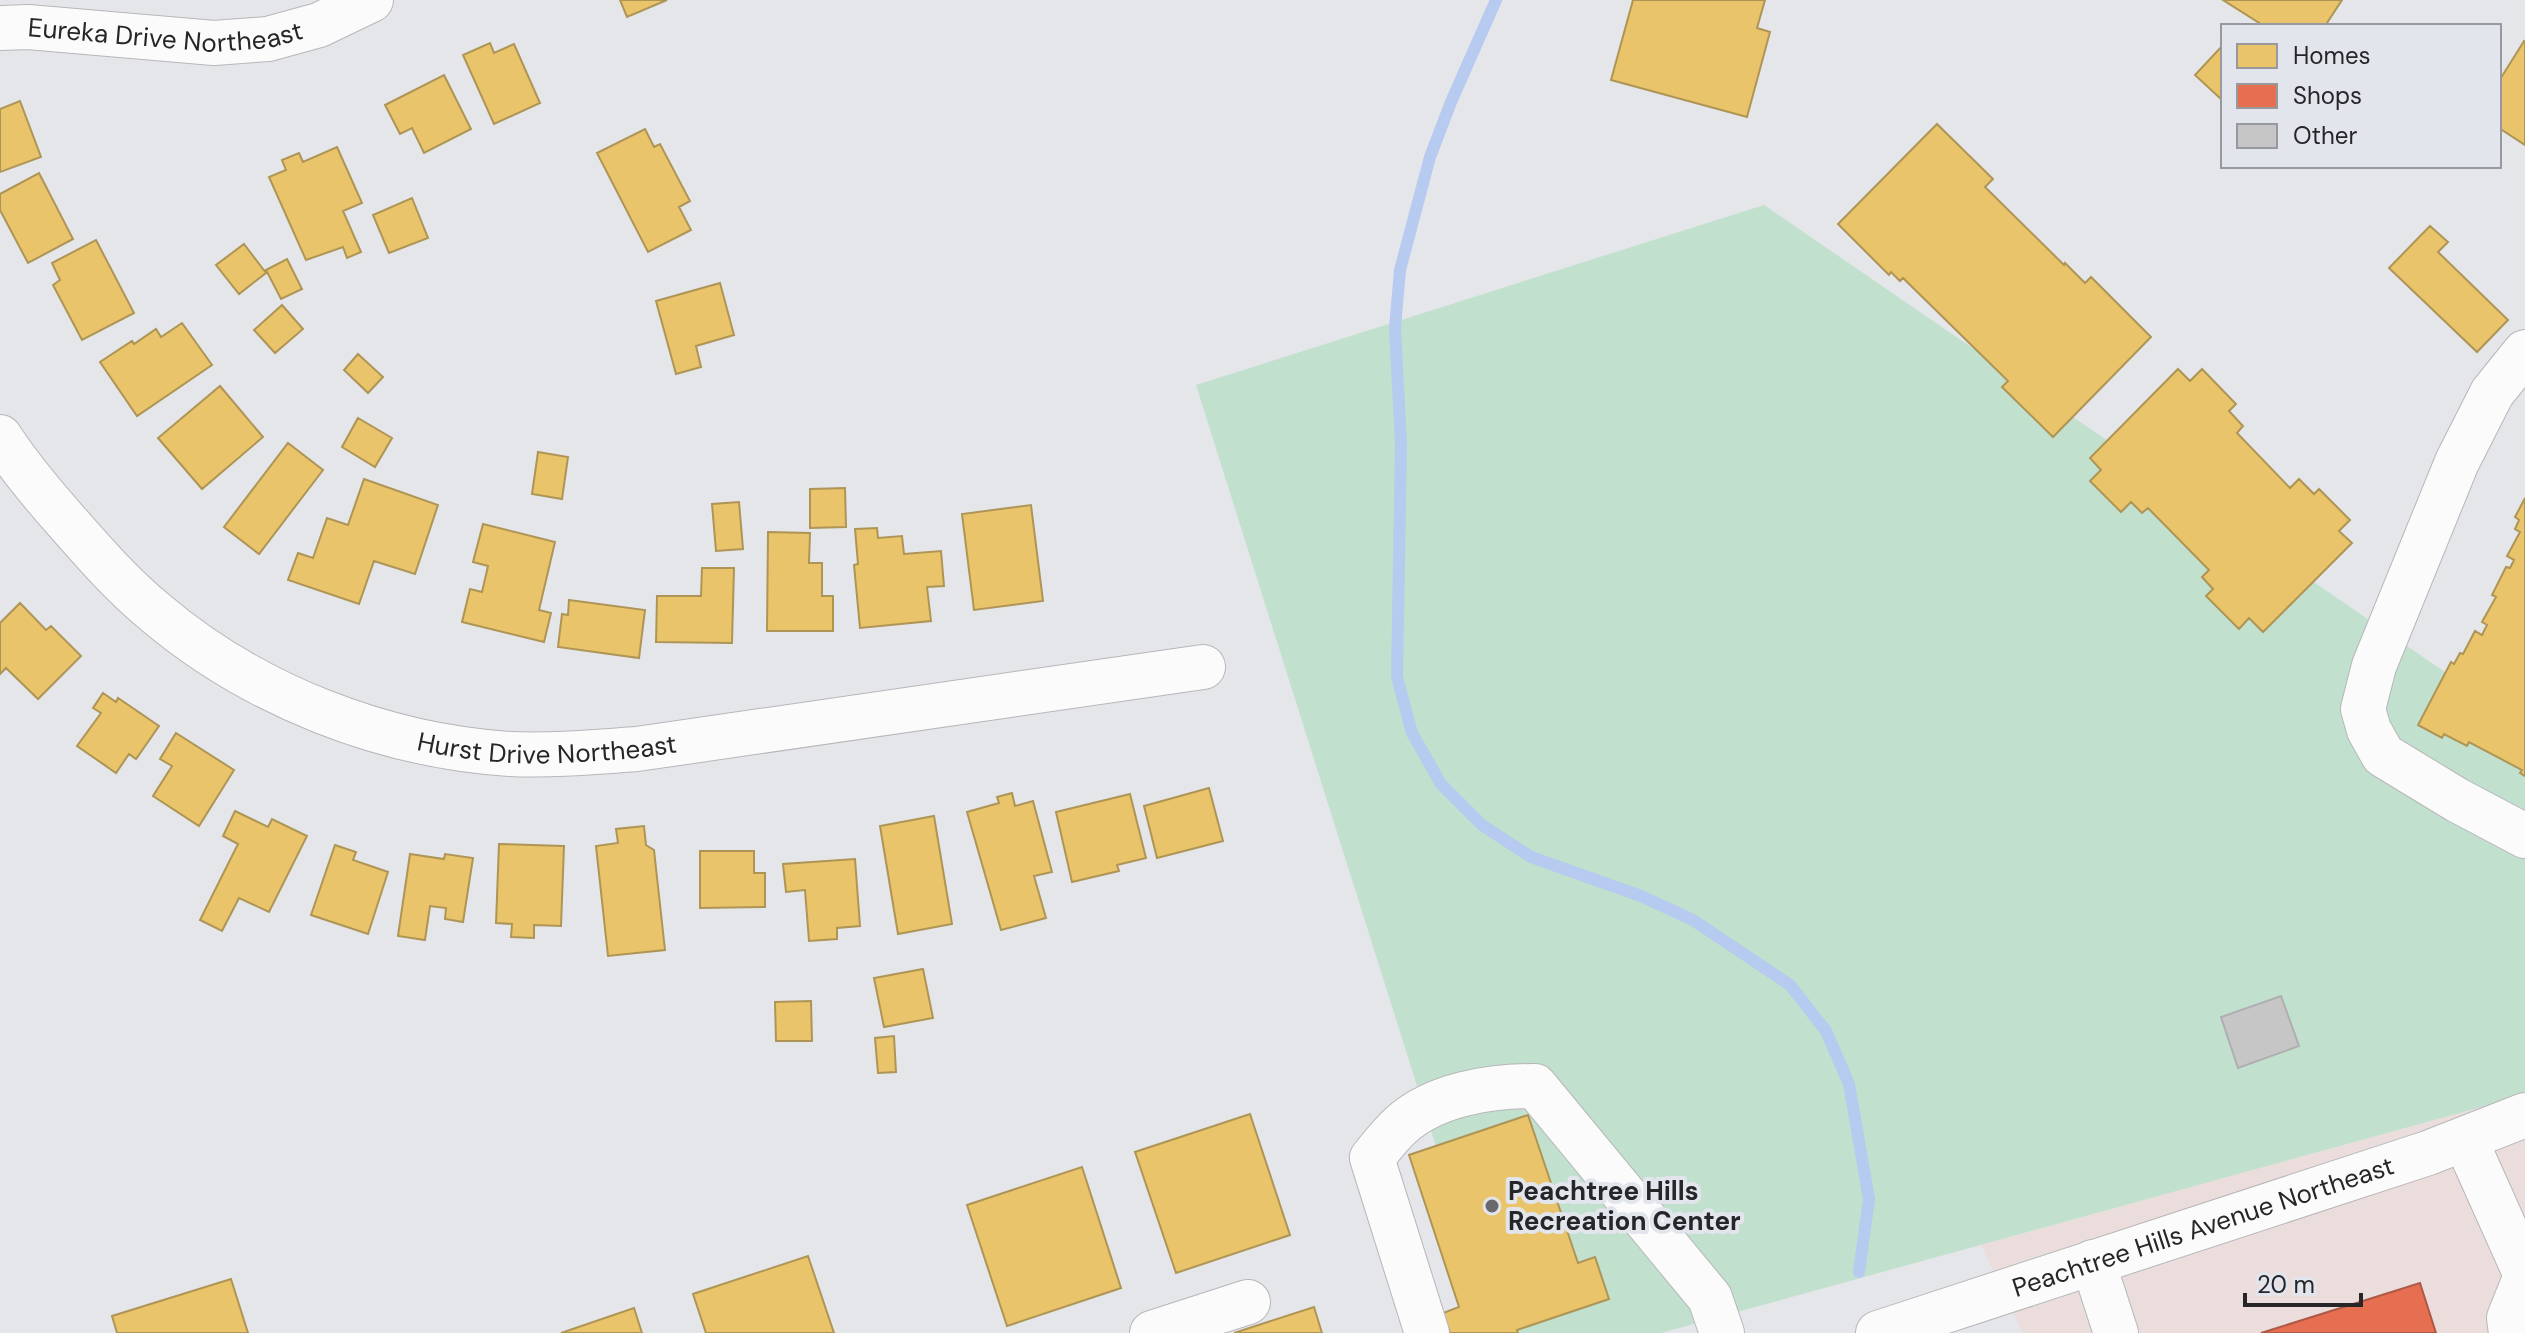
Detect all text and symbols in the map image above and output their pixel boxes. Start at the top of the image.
street label: Eureka Drive Northeast [27,10,306,60]
legend [2221,24,2501,168]
text: Homes [2293,40,2371,71]
text: Shops [2293,80,2362,111]
text: Other [2293,120,2357,151]
street label: Hurst Drive Northeast [414,724,679,772]
street label: Peachtree Hills Avenue Northeast [2008,1148,2398,1305]
place label: Peachtree Hills Recreation Center [1508,1174,1741,1238]
marker: Peachtree Hills Recreation Center [1483,1197,1501,1215]
scale bar [2245,1257,2361,1307]
text: 20 m [2257,1269,2315,1300]

